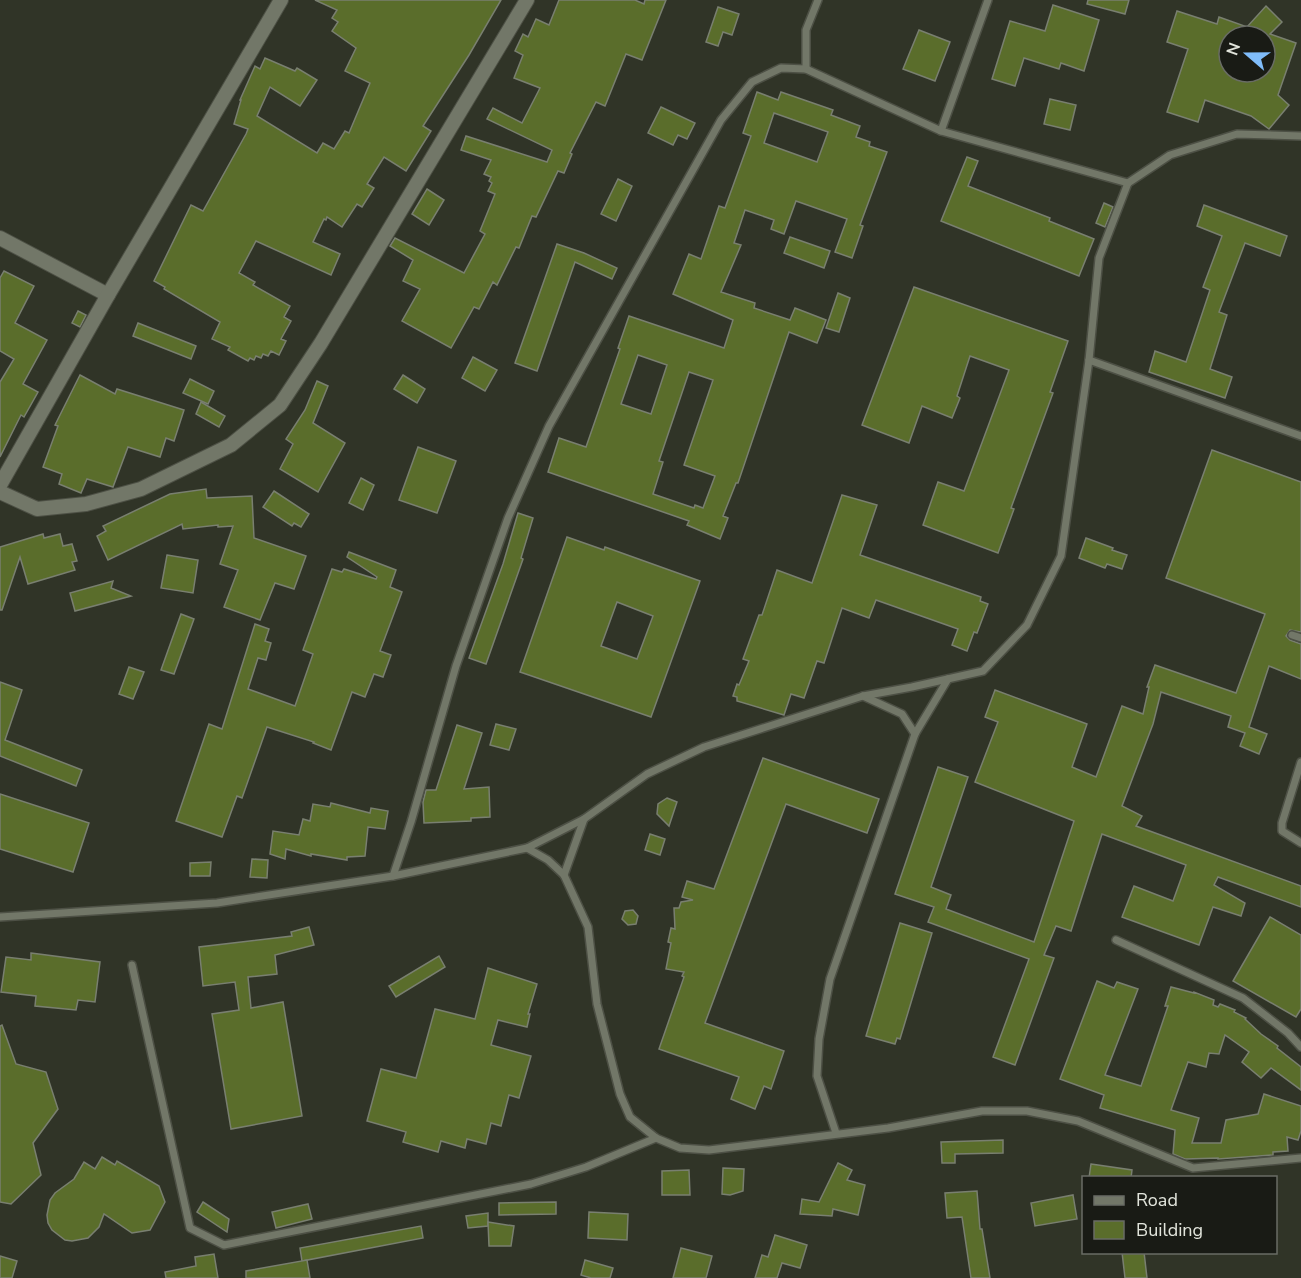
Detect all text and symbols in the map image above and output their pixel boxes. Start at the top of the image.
north arrow [1217,24,1277,84]
text: N [1221,40,1246,59]
legend [1082,1176,1277,1254]
text: Road [1136,1188,1178,1212]
text: Building [1136,1218,1203,1242]

